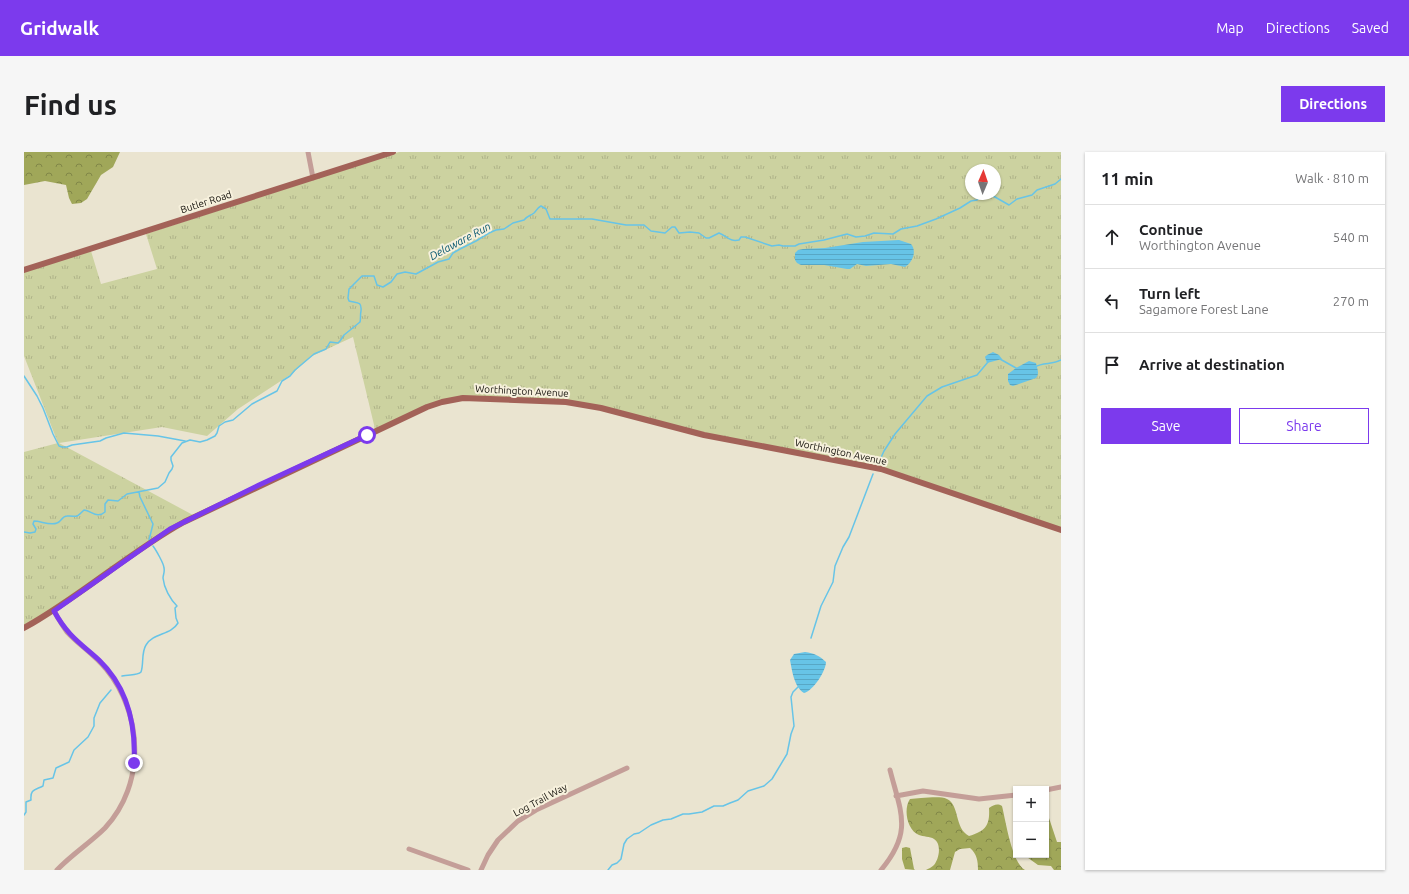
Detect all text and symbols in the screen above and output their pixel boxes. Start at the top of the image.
text: Gridwalk [20,17,99,39]
text: Map [1216,20,1244,36]
text: Directions [1266,20,1330,36]
text: Saved [1352,20,1389,36]
button: Directions [1281,86,1385,122]
text: Find us [24,89,117,120]
north arrow [965,164,1001,200]
text: 11 min [1101,169,1154,188]
text: Walk · 810 m [1295,171,1369,185]
street label: Butler Road [179,188,233,215]
water label: Delaware Run [427,220,493,262]
text: Continue [1139,221,1203,238]
icon: ahead [1101,226,1123,248]
text: 540 m [1333,230,1369,244]
text: Worthington Avenue [1139,238,1261,252]
text: Turn left [1139,285,1200,302]
icon: left [1101,290,1123,312]
text: 270 m [1333,294,1369,308]
text: Sagamore Forest Lane [1139,302,1269,316]
icon: arrive [1101,354,1123,376]
text: Arrive at destination [1139,356,1285,373]
street label: Worthington Avenue [475,383,569,399]
button: Save [1101,408,1231,444]
button: Share [1239,408,1369,444]
route start [358,426,376,444]
street label: Worthington Avenue [794,437,888,467]
route end [125,754,143,772]
street label: Log Trail Way [511,781,569,819]
map controls [1013,786,1049,858]
button: + [1013,786,1049,822]
button: − [1013,822,1049,858]

